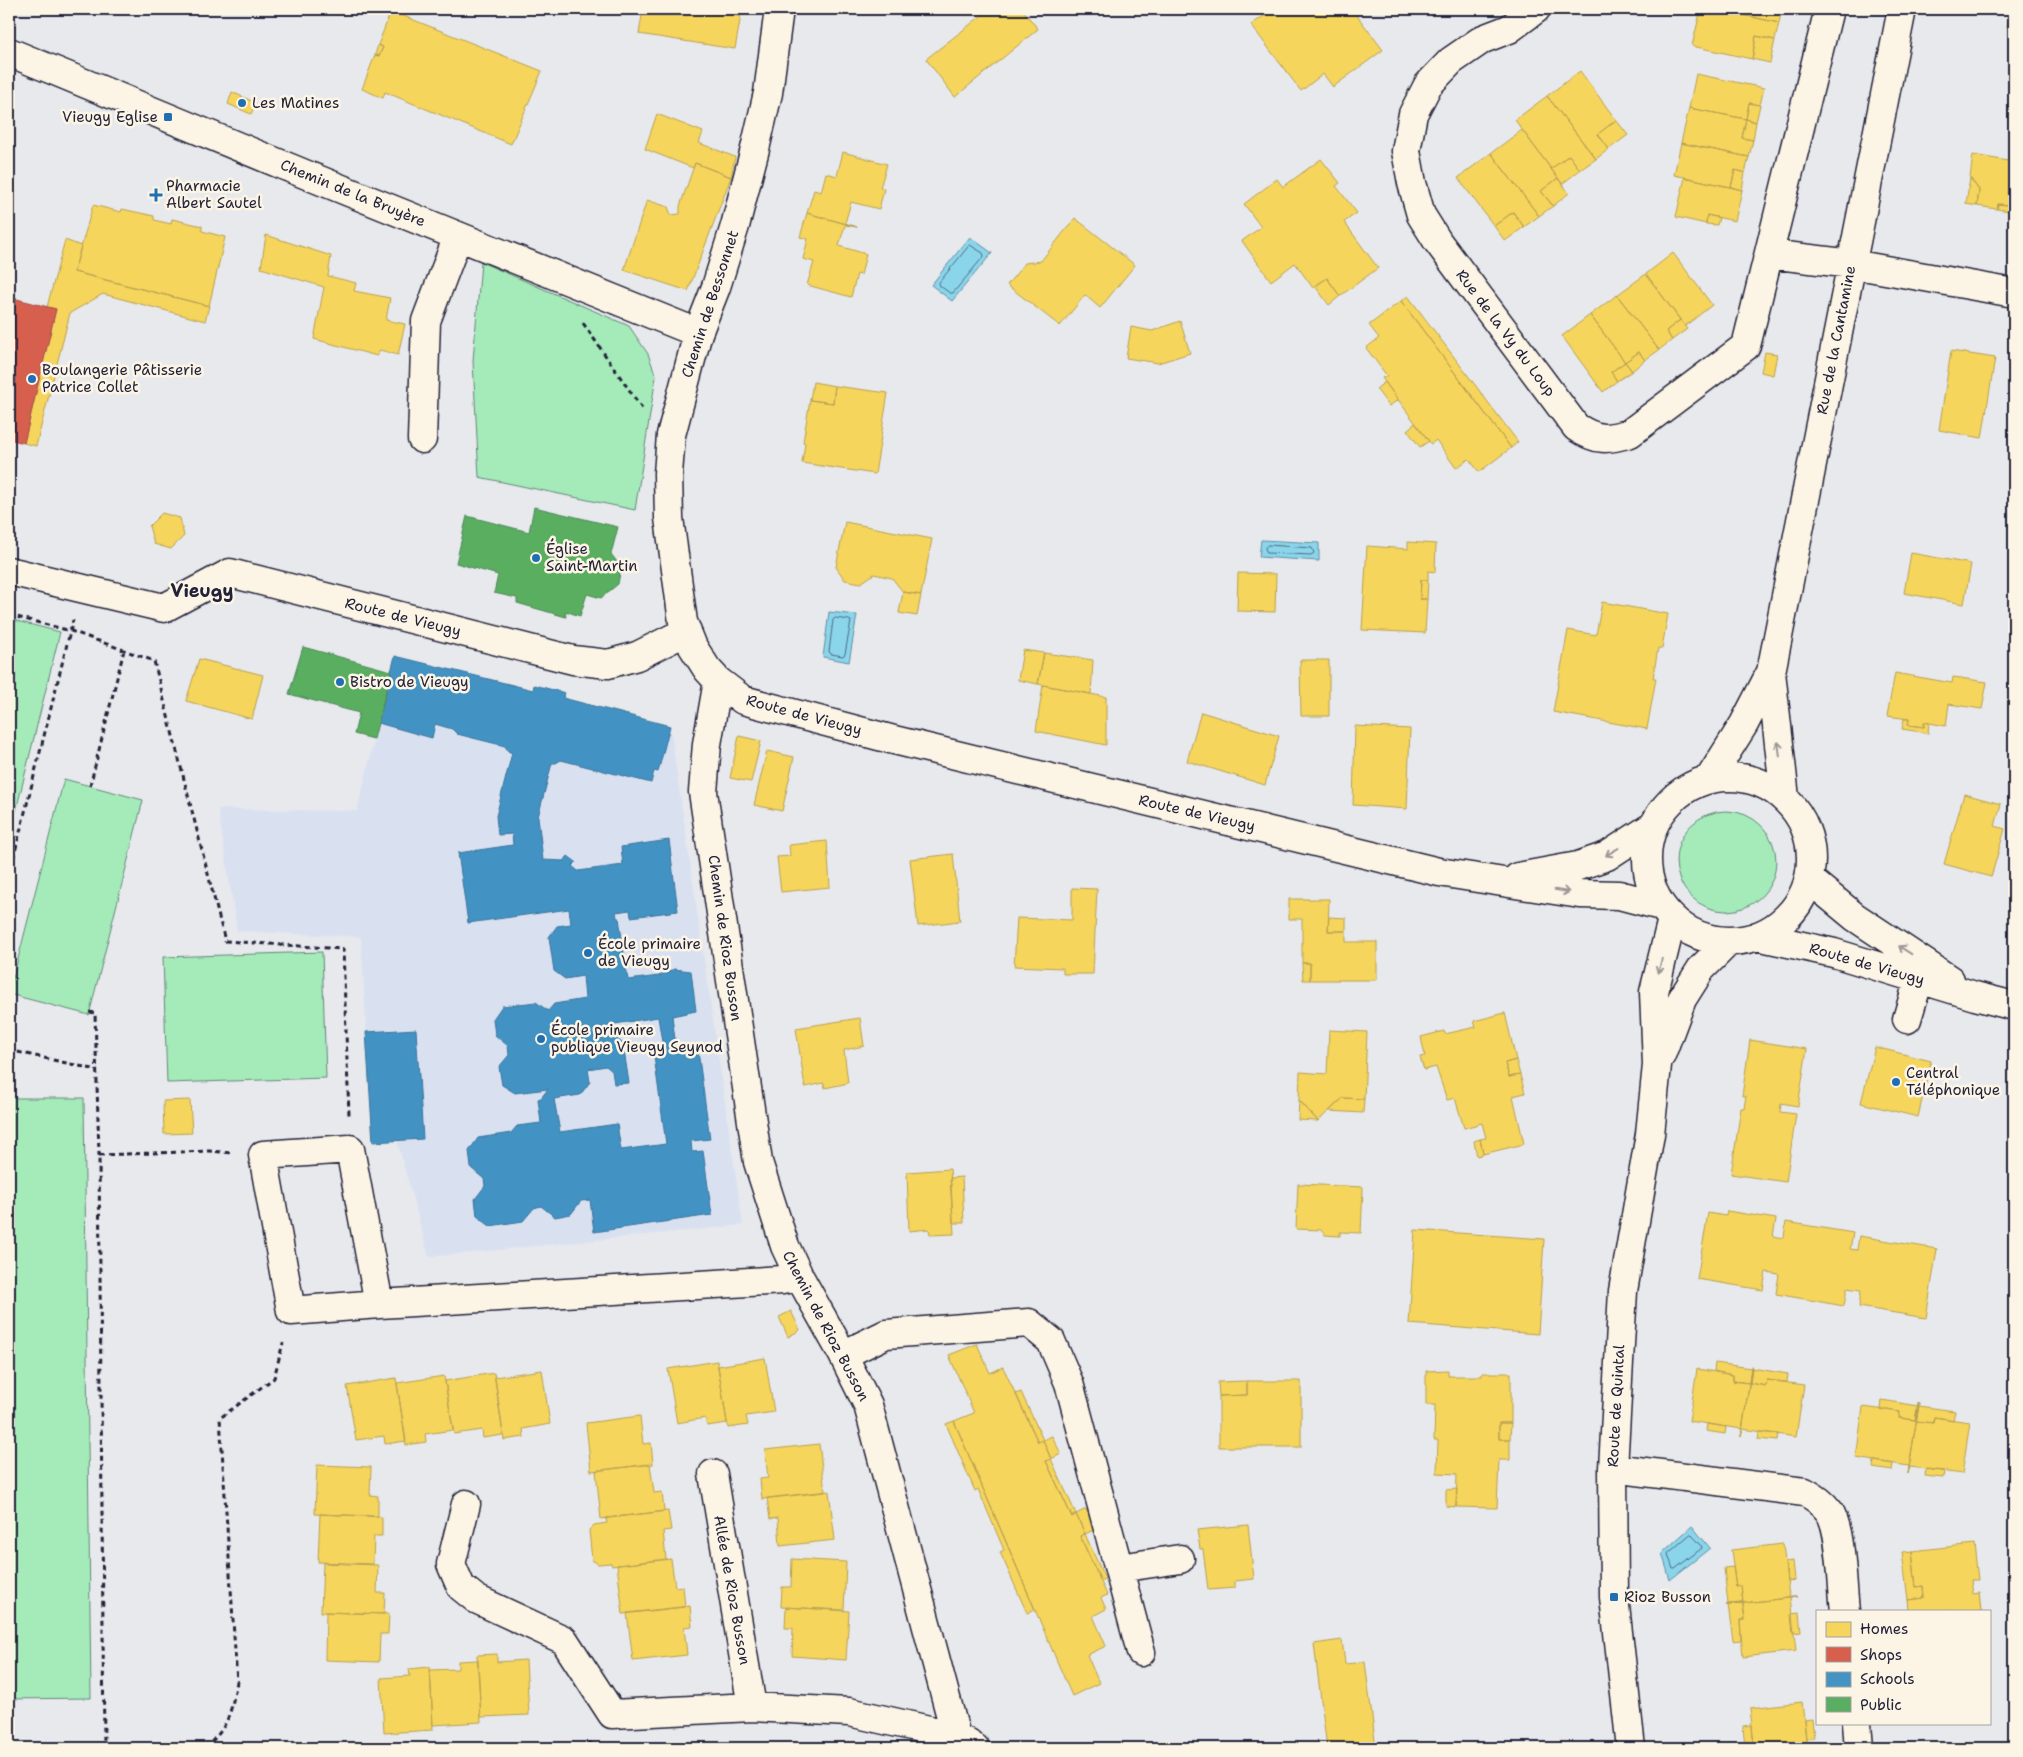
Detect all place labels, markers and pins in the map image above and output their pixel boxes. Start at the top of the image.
place label: Les Matines [252,93,339,113]
marker: Les Matines [236,97,248,109]
place label: Vieugy Eglise [62,107,158,127]
marker: Vieugy Eglise [162,111,174,123]
place label: Pharmacie Albert Sautel [166,176,262,213]
marker: Pharmacie Albert Sautel [150,189,162,201]
place label: Boulangerie Pâtisserie Patrice Collet [42,360,202,397]
marker: Boulangerie Pâtisserie Patrice Collet [26,373,38,385]
place label: Église Saint-Martin [546,538,638,576]
marker: Église Saint-Martin [530,552,542,564]
place label: Bistro de Vieugy [350,672,469,692]
marker: Bistro de Vieugy [334,676,346,688]
place label: École primaire de Vieugy [598,933,701,971]
marker: École primaire de Vieugy [582,947,594,959]
place label: École primaire publique Vieugy Seynod [551,1019,723,1057]
marker: École primaire publique Vieugy Seynod [535,1033,547,1045]
place label: Central Téléphonique [1906,1063,2000,1100]
marker: Central Téléphonique [1890,1076,1902,1088]
place label: Rioz Busson [1624,1587,1711,1607]
marker: Rioz Busson [1608,1591,1620,1603]

